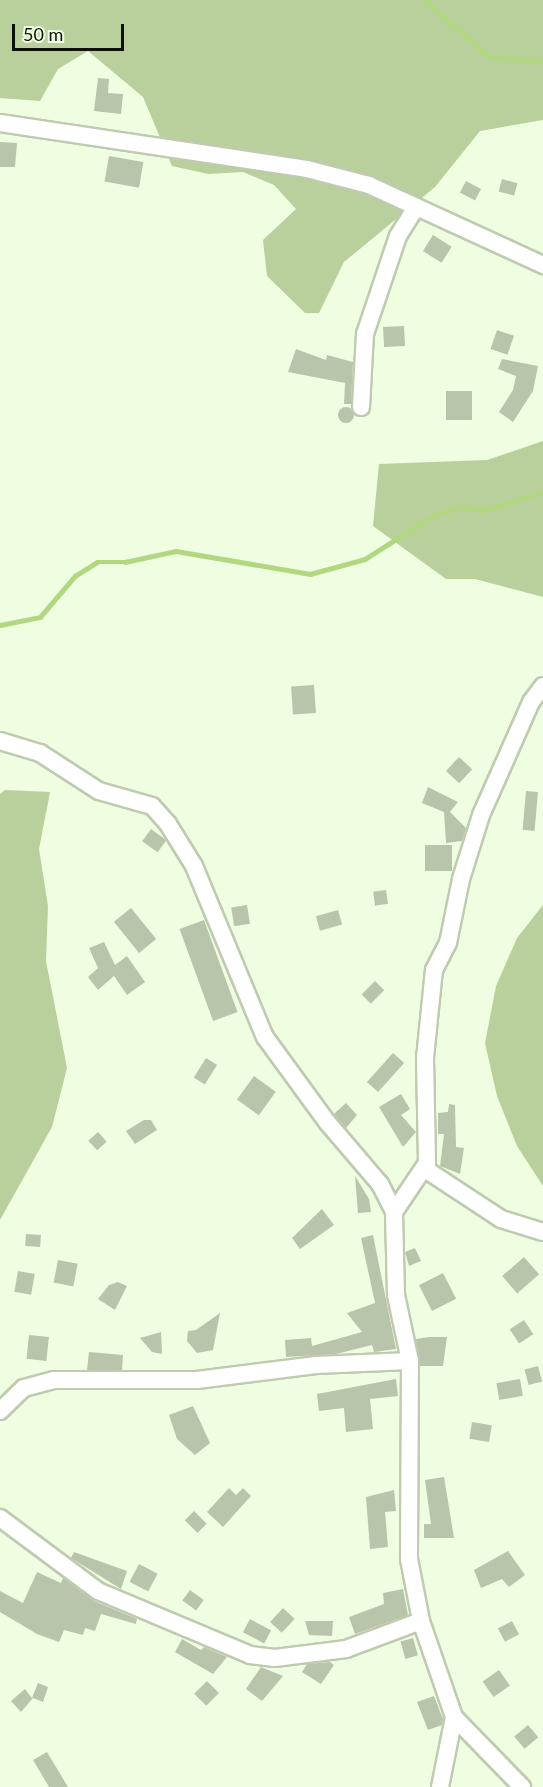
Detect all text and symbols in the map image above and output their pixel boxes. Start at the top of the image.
scale bar [15,12,128,50]
text: 50 m [23,23,63,45]

